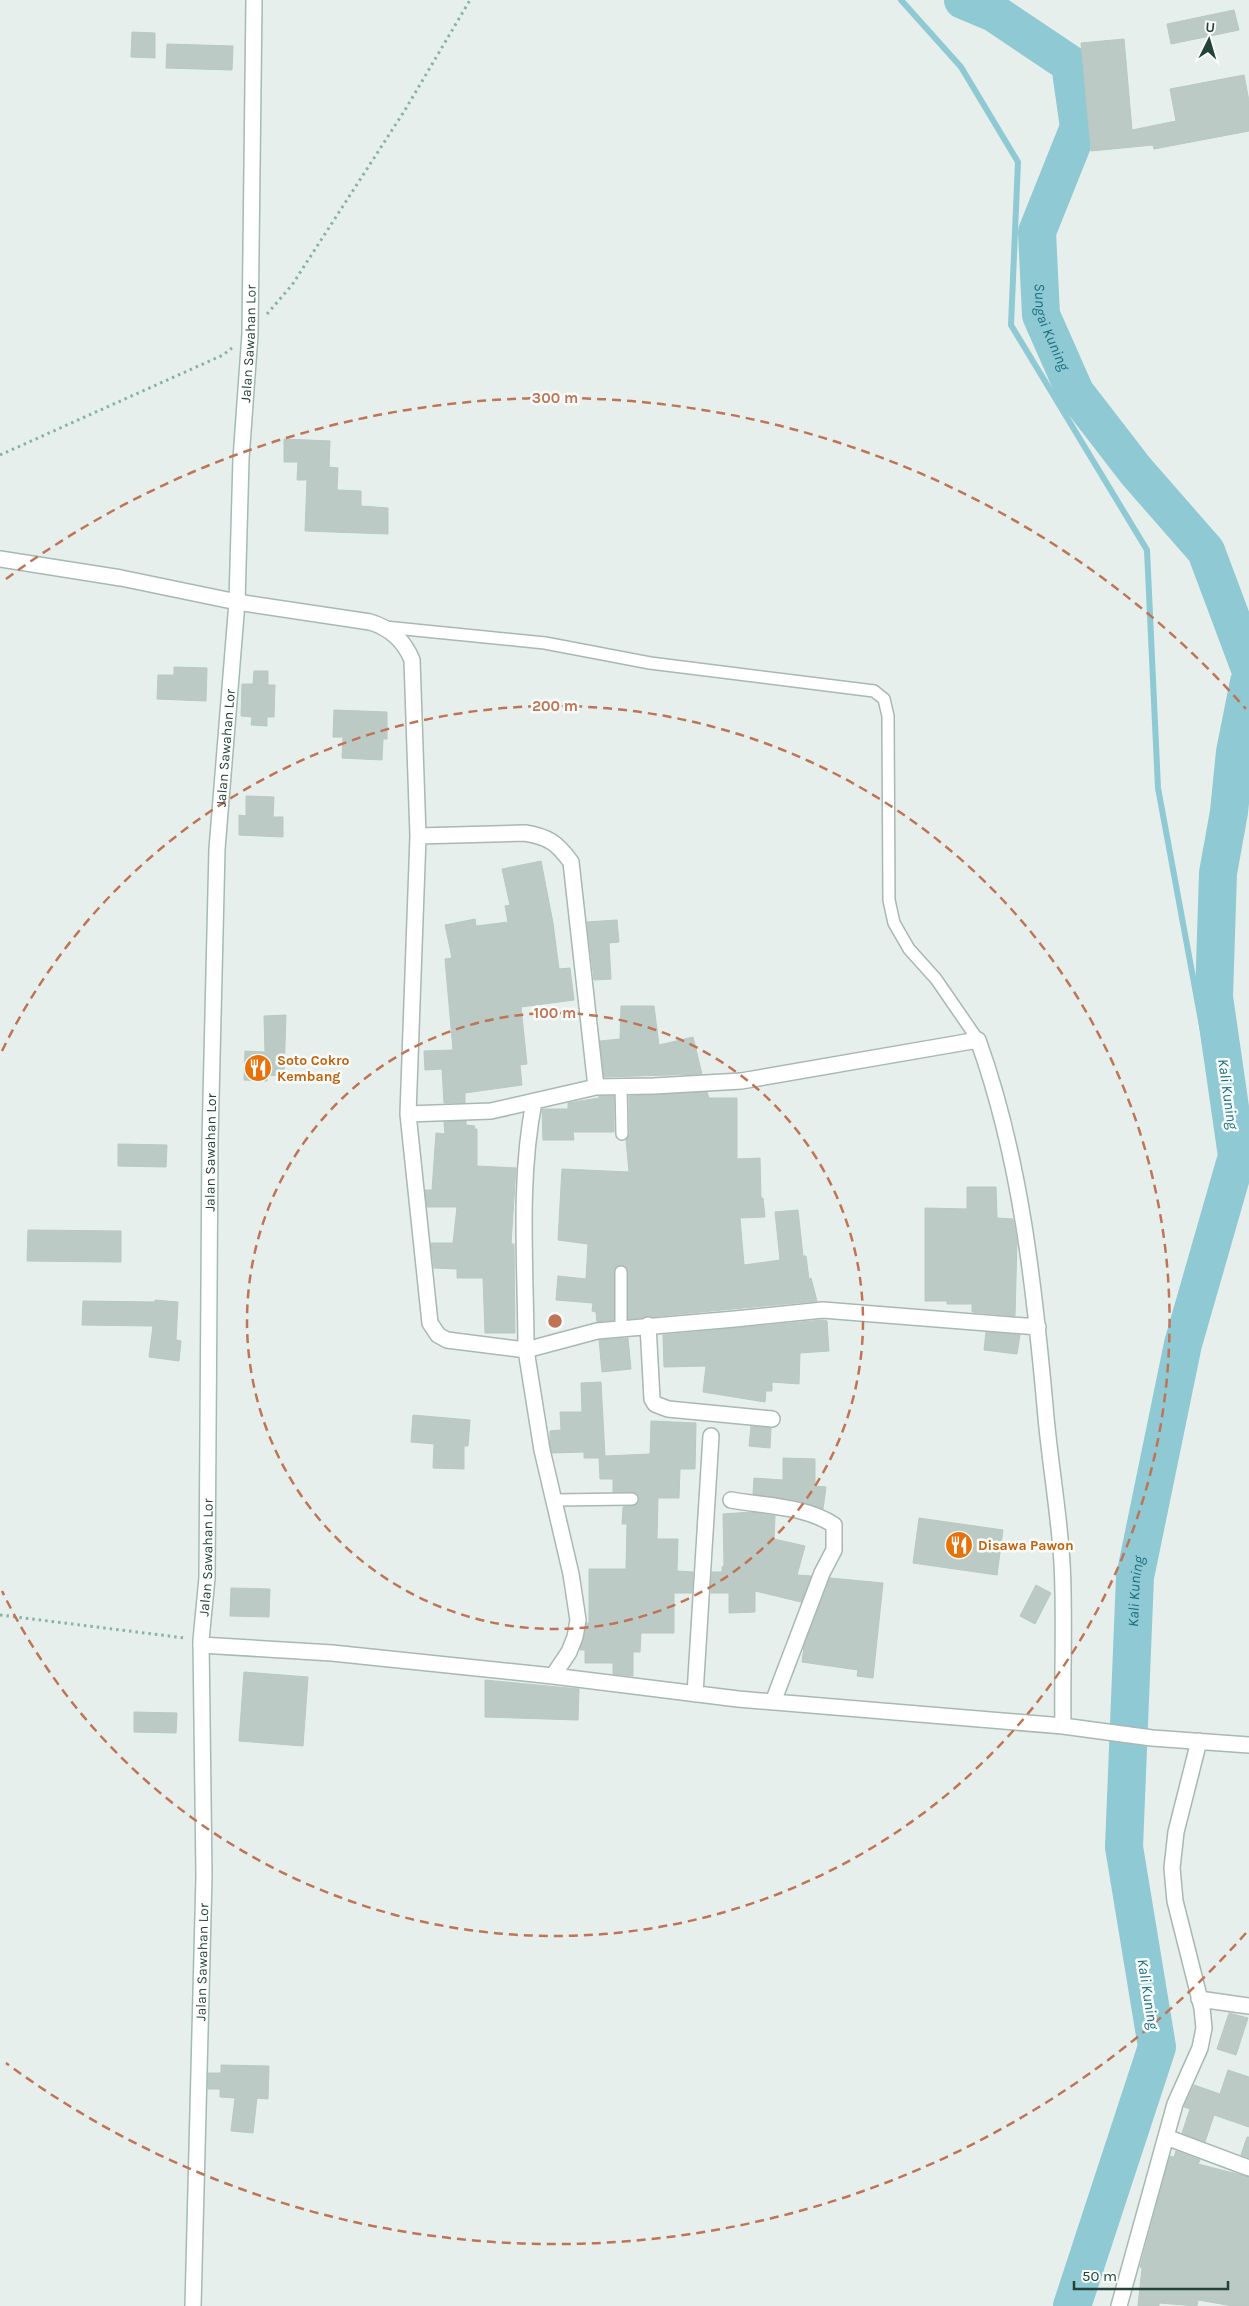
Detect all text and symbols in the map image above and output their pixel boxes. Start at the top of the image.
north arrow [1184,15,1234,65]
text: U [1205,19,1216,36]
water label: Sungai Kuning [1030,283,1074,375]
street label: Jalan Sawahan Lor [237,284,260,403]
text: 300 m [532,389,578,407]
street label: Jalan Sawahan Lor [212,687,239,807]
text: 200 m [532,697,578,715]
text: 100 m [534,1004,576,1022]
place label: Soto Cokro Kembang [277,1052,349,1085]
restaurant icon: Soto Cokro Kembang [243,1053,273,1083]
water label: Kali Kuning [1214,1058,1242,1132]
street label: Jalan Sawahan Lor [202,1092,220,1212]
centre of rings [546,1312,564,1330]
street label: Jalan Sawahan Lor [195,1497,217,1617]
restaurant icon: Disawa Pawon [944,1530,974,1560]
place label: Disawa Pawon [978,1537,1074,1554]
water label: Kali Kuning [1124,1553,1148,1627]
street label: Jalan Sawahan Lor [192,1902,212,2021]
water label: Kali Kuning [1134,1957,1163,2032]
scale bar [1074,2258,1228,2290]
text: 50 m [1082,2267,1117,2285]

